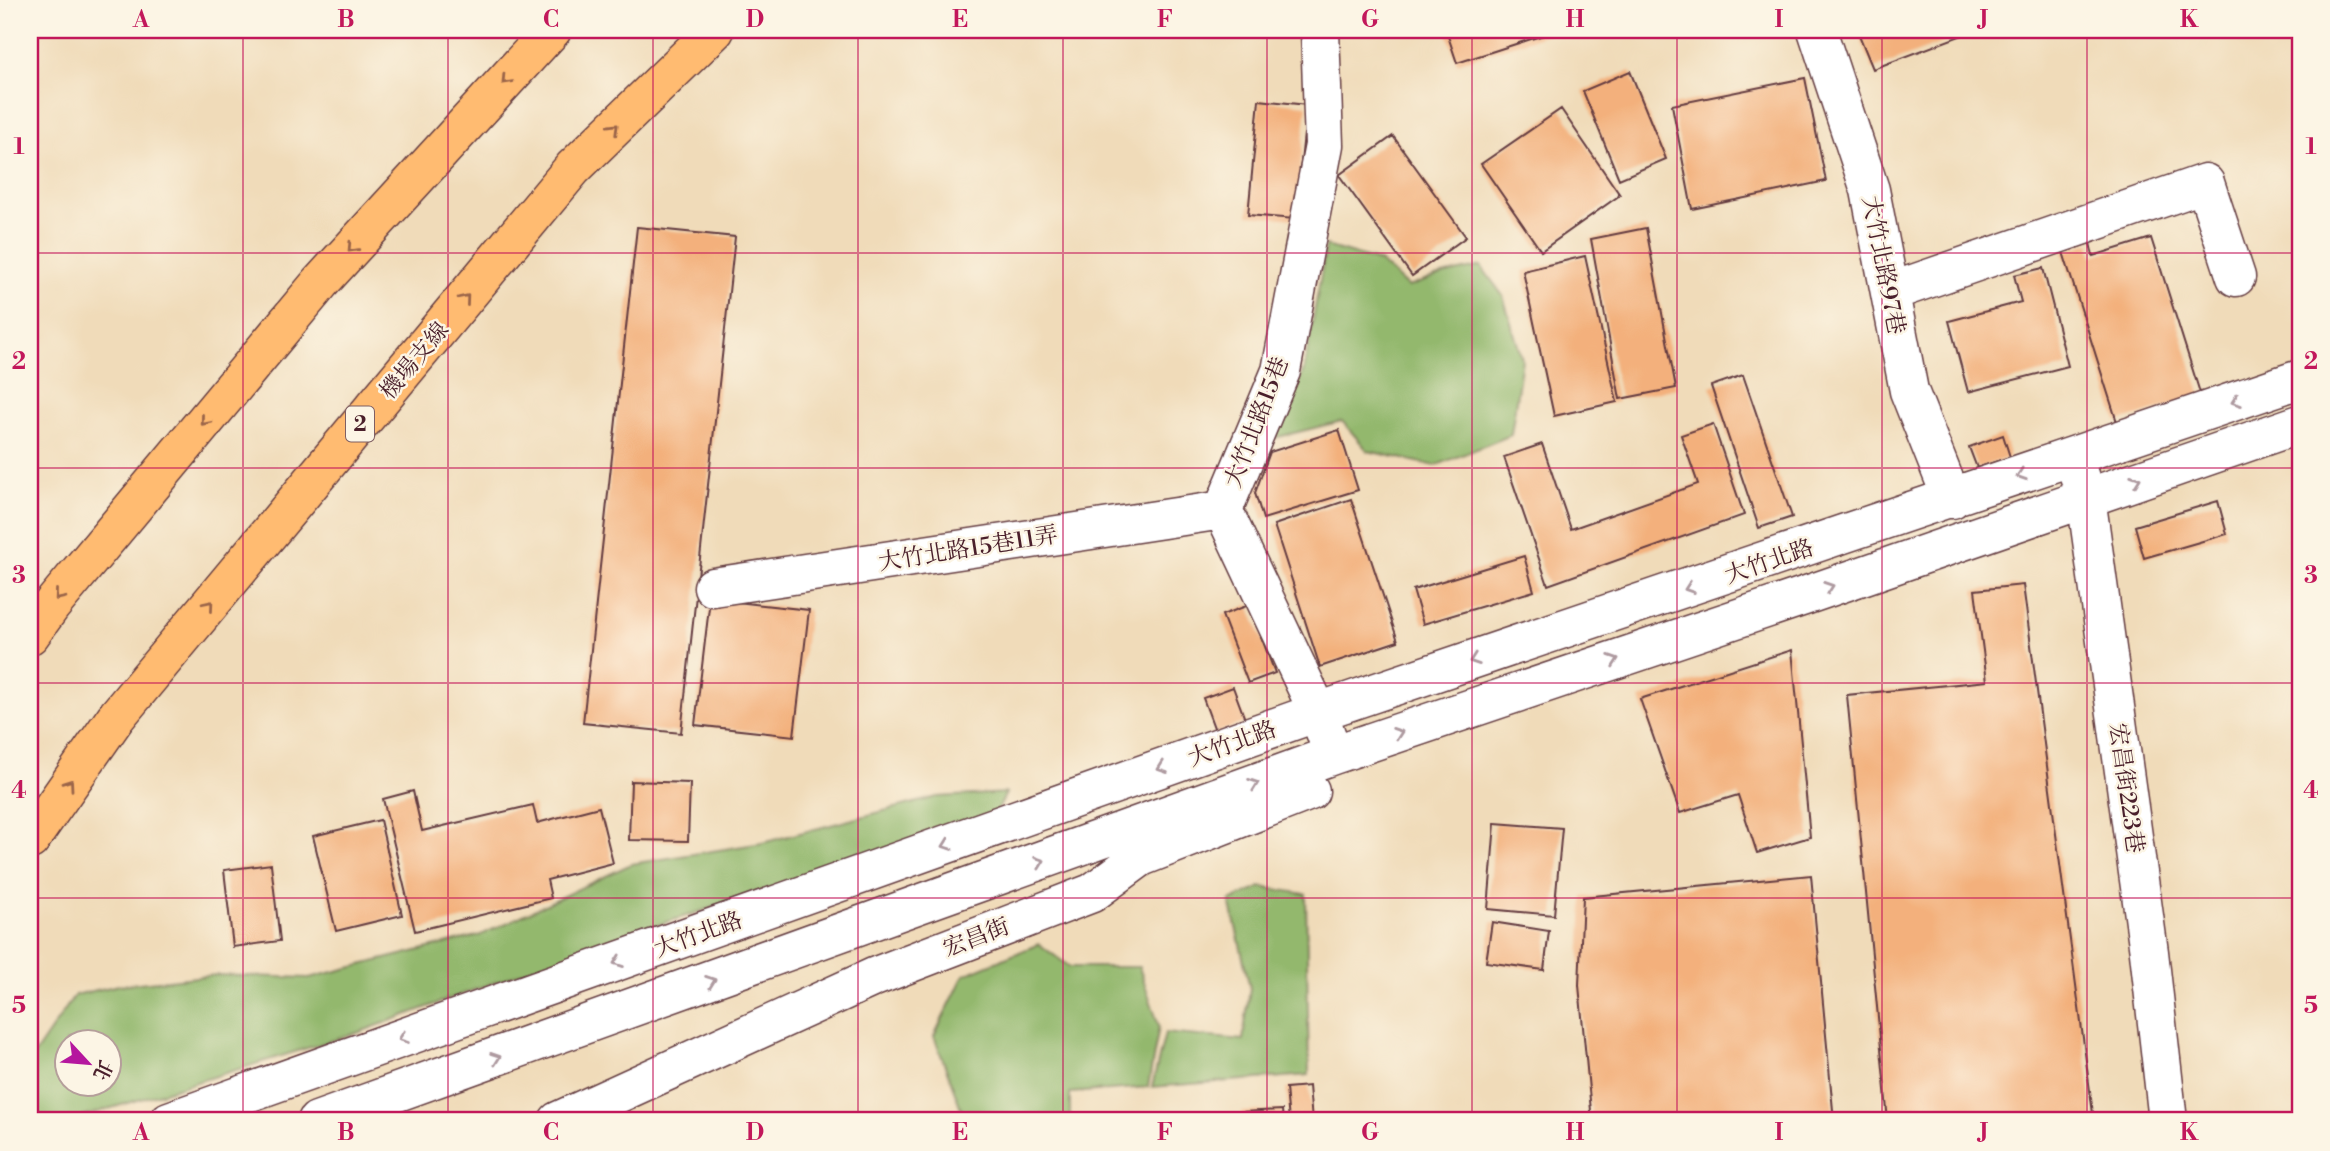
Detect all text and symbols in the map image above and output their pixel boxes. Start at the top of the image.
text: A [132,6,150,34]
text: B [337,6,355,34]
text: C [543,6,559,34]
text: D [746,6,764,34]
text: E [952,6,968,34]
text: F [1157,6,1173,34]
text: G [1361,6,1379,34]
text: H [1566,6,1585,34]
text: I [1775,6,1784,34]
text: J [1977,6,1989,34]
text: K [2180,6,2199,34]
one-way arrow [502,72,514,85]
one-way arrow [606,123,619,136]
text: 1 [13,133,25,161]
text: 1 [2305,133,2317,161]
street label: 大竹北路97巷 [1856,194,1910,337]
one-way arrow [348,240,361,253]
one-way arrow [456,294,469,306]
street label: 機場支線 [374,316,455,405]
text: 2 [12,348,26,376]
text: 2 [2304,348,2318,376]
street label: 大竹北路15巷 [1219,353,1295,492]
one-way arrow [2230,393,2242,407]
road number: 2 [346,406,374,442]
one-way arrow [201,413,213,426]
one-way arrow [2015,467,2027,482]
one-way arrow [2130,474,2142,488]
street label: 大竹北路15巷11弄 [877,521,1060,577]
street label: 大竹北路 [1721,534,1817,590]
text: 3 [12,562,26,590]
text: 3 [2304,562,2318,590]
one-way arrow [1684,579,1696,594]
one-way arrow [1822,581,1835,595]
one-way arrow [55,587,67,600]
one-way arrow [201,601,214,613]
one-way arrow [1468,652,1480,666]
one-way arrow [1607,654,1619,669]
street label: 大竹北路 [1184,715,1280,773]
street label: 宏昌街223巷 [2103,721,2149,855]
one-way arrow [1391,727,1404,741]
one-way arrow [1156,760,1168,774]
text: 4 [11,777,27,805]
text: 4 [2303,777,2319,805]
one-way arrow [1247,778,1259,792]
one-way arrow [61,779,73,792]
one-way arrow [942,837,954,851]
one-way arrow [1033,856,1045,870]
street label: 大竹北路 [650,906,746,964]
street label: 宏昌街 [939,912,1014,963]
one-way arrow [612,954,624,968]
one-way arrow [704,975,716,989]
text: 5 [12,992,26,1020]
text: 5 [2304,992,2318,1020]
north arrow [52,1028,122,1098]
one-way arrow [398,1030,410,1044]
one-way arrow [490,1052,502,1066]
text: 北 [87,1056,117,1084]
text: A [132,1119,150,1147]
text: B [337,1119,355,1147]
text: C [543,1119,559,1147]
text: D [746,1119,764,1147]
text: E [952,1119,968,1147]
text: F [1157,1119,1173,1147]
text: G [1361,1119,1379,1147]
text: H [1566,1119,1585,1147]
text: I [1775,1119,1784,1147]
text: J [1977,1119,1989,1147]
text: K [2180,1119,2199,1147]

